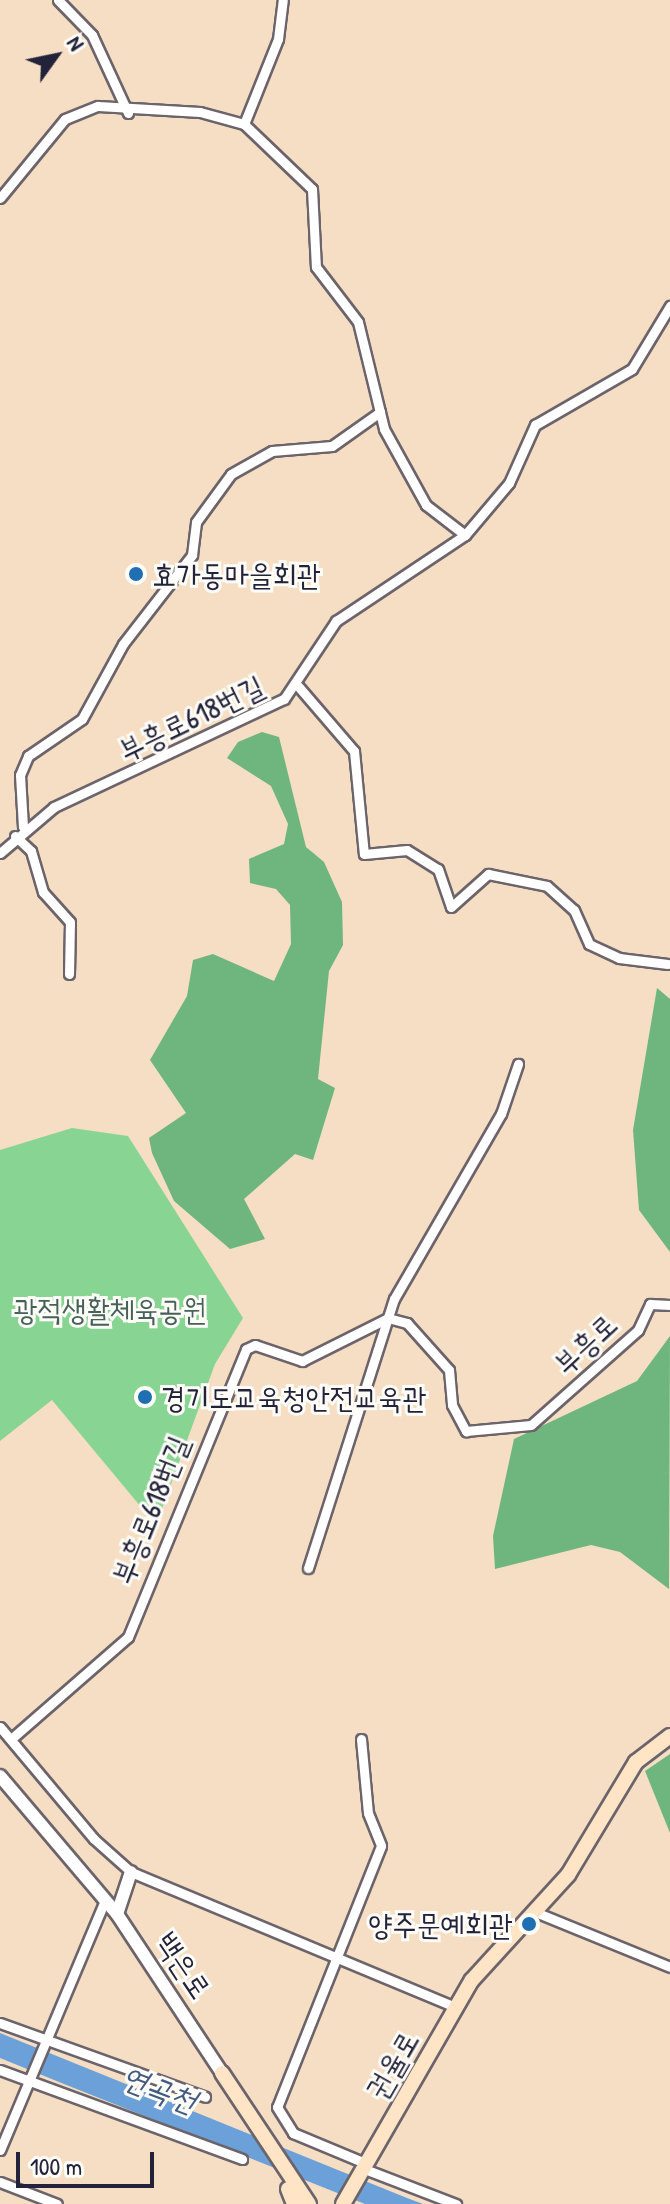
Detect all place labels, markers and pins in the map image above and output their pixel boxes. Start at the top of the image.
place label: 효가동마을회관 [152,556,321,592]
marker: 효가동마을회관 [127,565,145,583]
place label: 경기도교육청안전교육관 [161,1379,427,1415]
marker: 경기도교육청안전교육관 [136,1388,154,1406]
place label: 양주문예회관 [368,1906,513,1942]
marker: 양주문예회관 [520,1915,538,1933]

